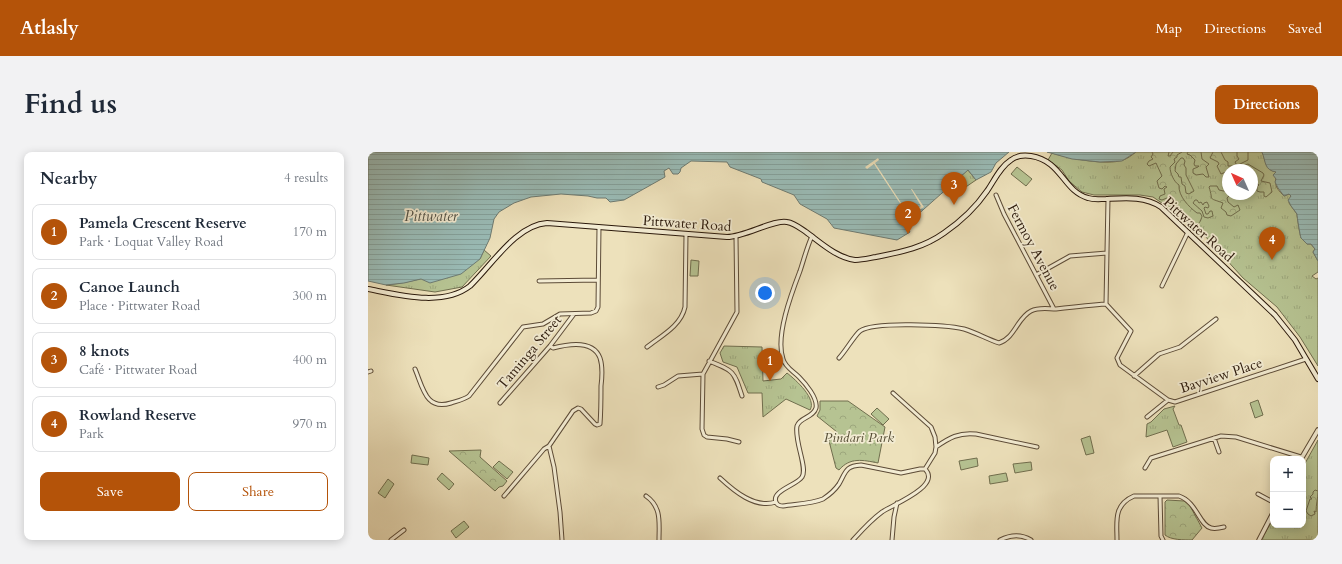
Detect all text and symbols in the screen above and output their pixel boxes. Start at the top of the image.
text: Atlasly [20,15,79,41]
text: Map [1156,19,1182,38]
text: Directions [1204,19,1266,38]
text: Saved [1288,19,1322,38]
text: Find us [24,85,117,123]
button: Directions [1215,85,1318,124]
north arrow [1222,164,1258,200]
text: Nearby [40,167,97,190]
text: 4 results [284,169,328,187]
pin: 3 [941,172,967,205]
street label: Pittwater Road [1159,193,1238,266]
pin: 2 [895,201,921,234]
street label: Fermoy Avenue [1003,201,1064,294]
water label: Pittwater [404,206,459,226]
street label: Pittwater Road [642,211,732,236]
text: Pamela Crescent Reserve [79,213,247,233]
text: 1 [51,223,57,241]
text: 170 m [293,223,327,241]
pin: 4 [1259,227,1285,260]
text: Park · Loquat Valley Road [79,233,223,251]
text: Canoe Launch [79,277,180,297]
your location [755,283,775,303]
text: 2 [51,287,57,305]
text: 300 m [293,287,327,305]
text: Place · Pittwater Road [79,297,200,315]
street label: Taminga Street [493,311,566,393]
text: 8 knots [79,341,129,361]
pin: 1 [757,348,783,381]
text: 3 [51,351,57,369]
text: 400 m [293,351,327,369]
street label: Bayview Place [1177,353,1265,398]
text: Café · Pittwater Road [79,361,197,379]
text: Rowland Reserve [79,405,197,425]
text: 4 [51,415,57,433]
text: 970 m [293,415,327,433]
text: Park [79,425,104,443]
park label: Pindari Park [824,428,894,447]
map controls [1270,456,1306,528]
button: + [1270,456,1306,492]
button: Save [40,472,180,511]
button: Share [188,472,328,511]
button: − [1270,492,1306,528]

